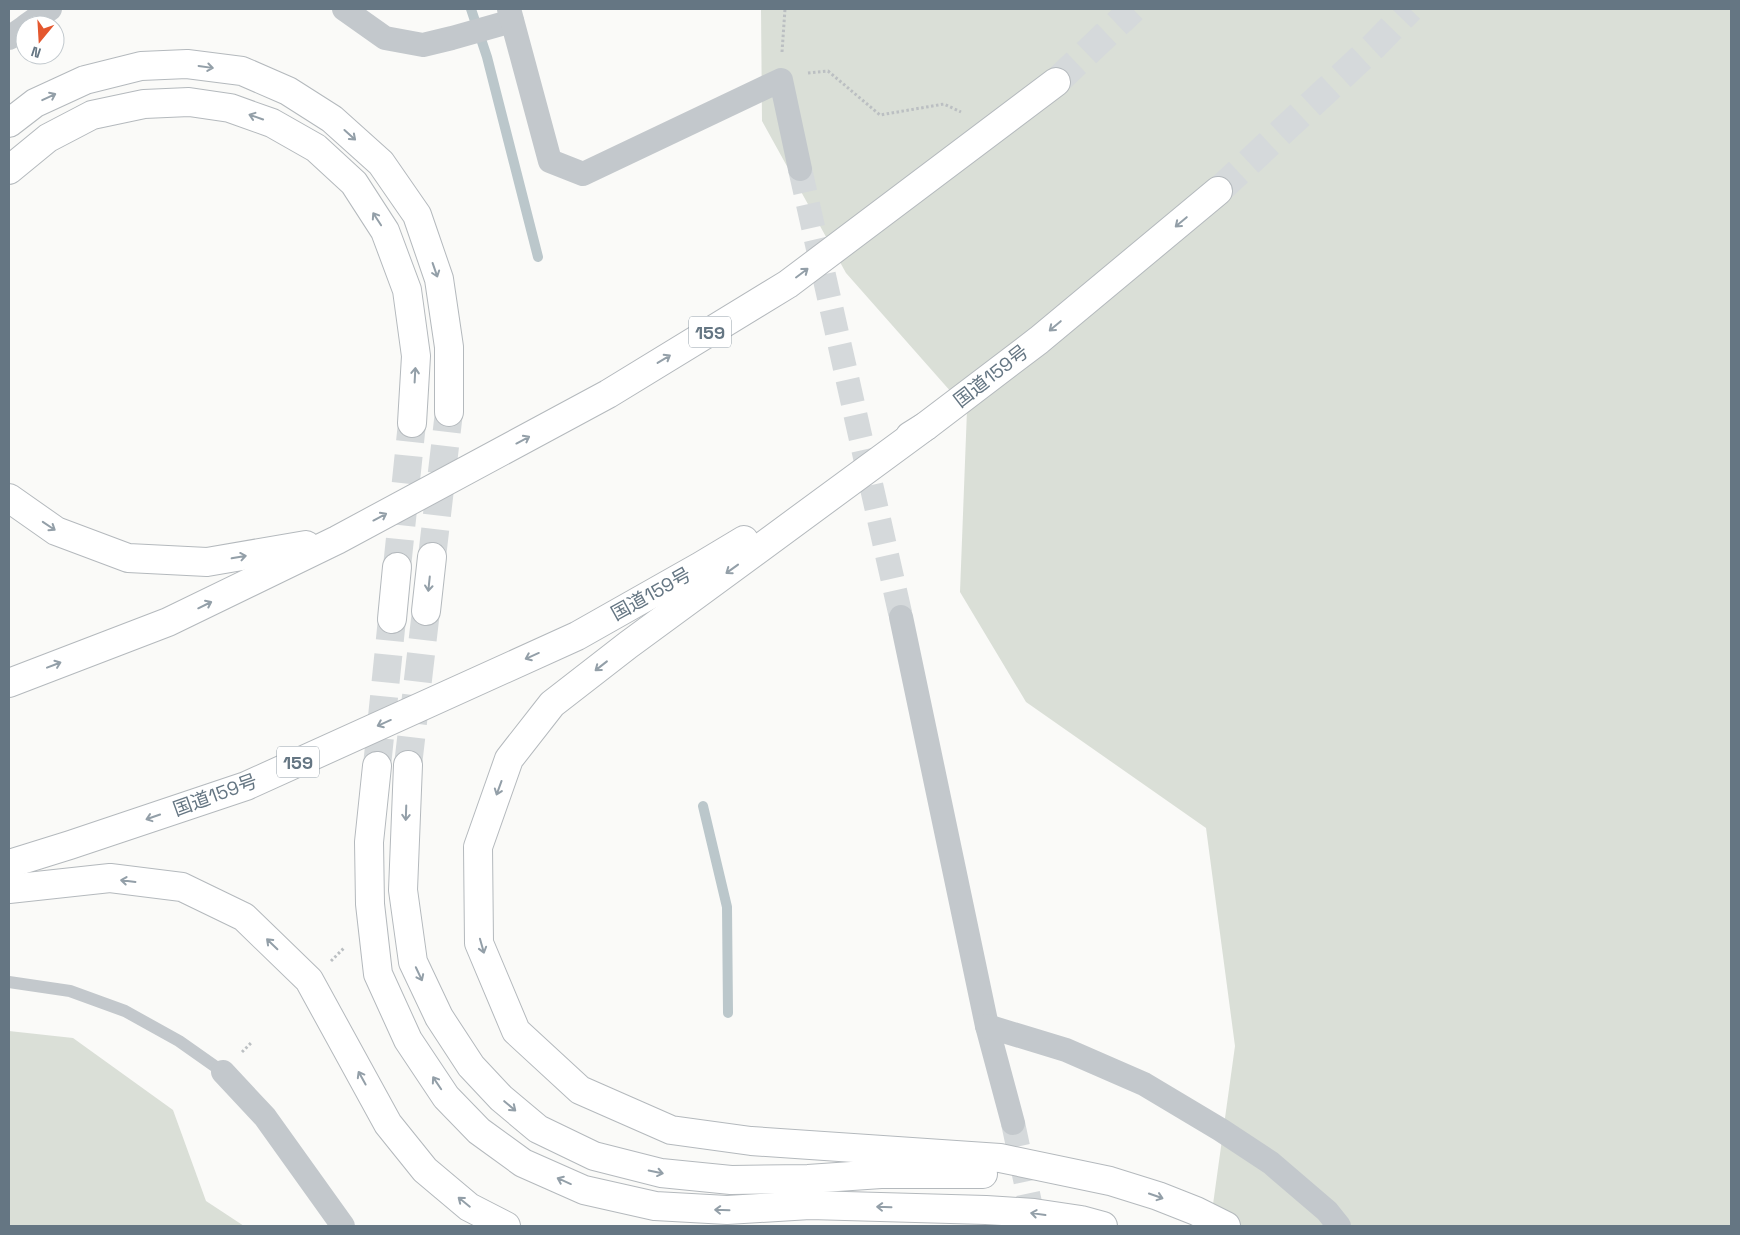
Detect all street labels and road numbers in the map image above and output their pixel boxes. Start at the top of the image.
road number: 159 [689,316,731,348]
street label: 国道159号 [949,339,1033,413]
street label: 国道159号 [606,562,696,626]
road number: 159 [277,746,319,778]
street label: 国道159号 [169,768,261,822]

